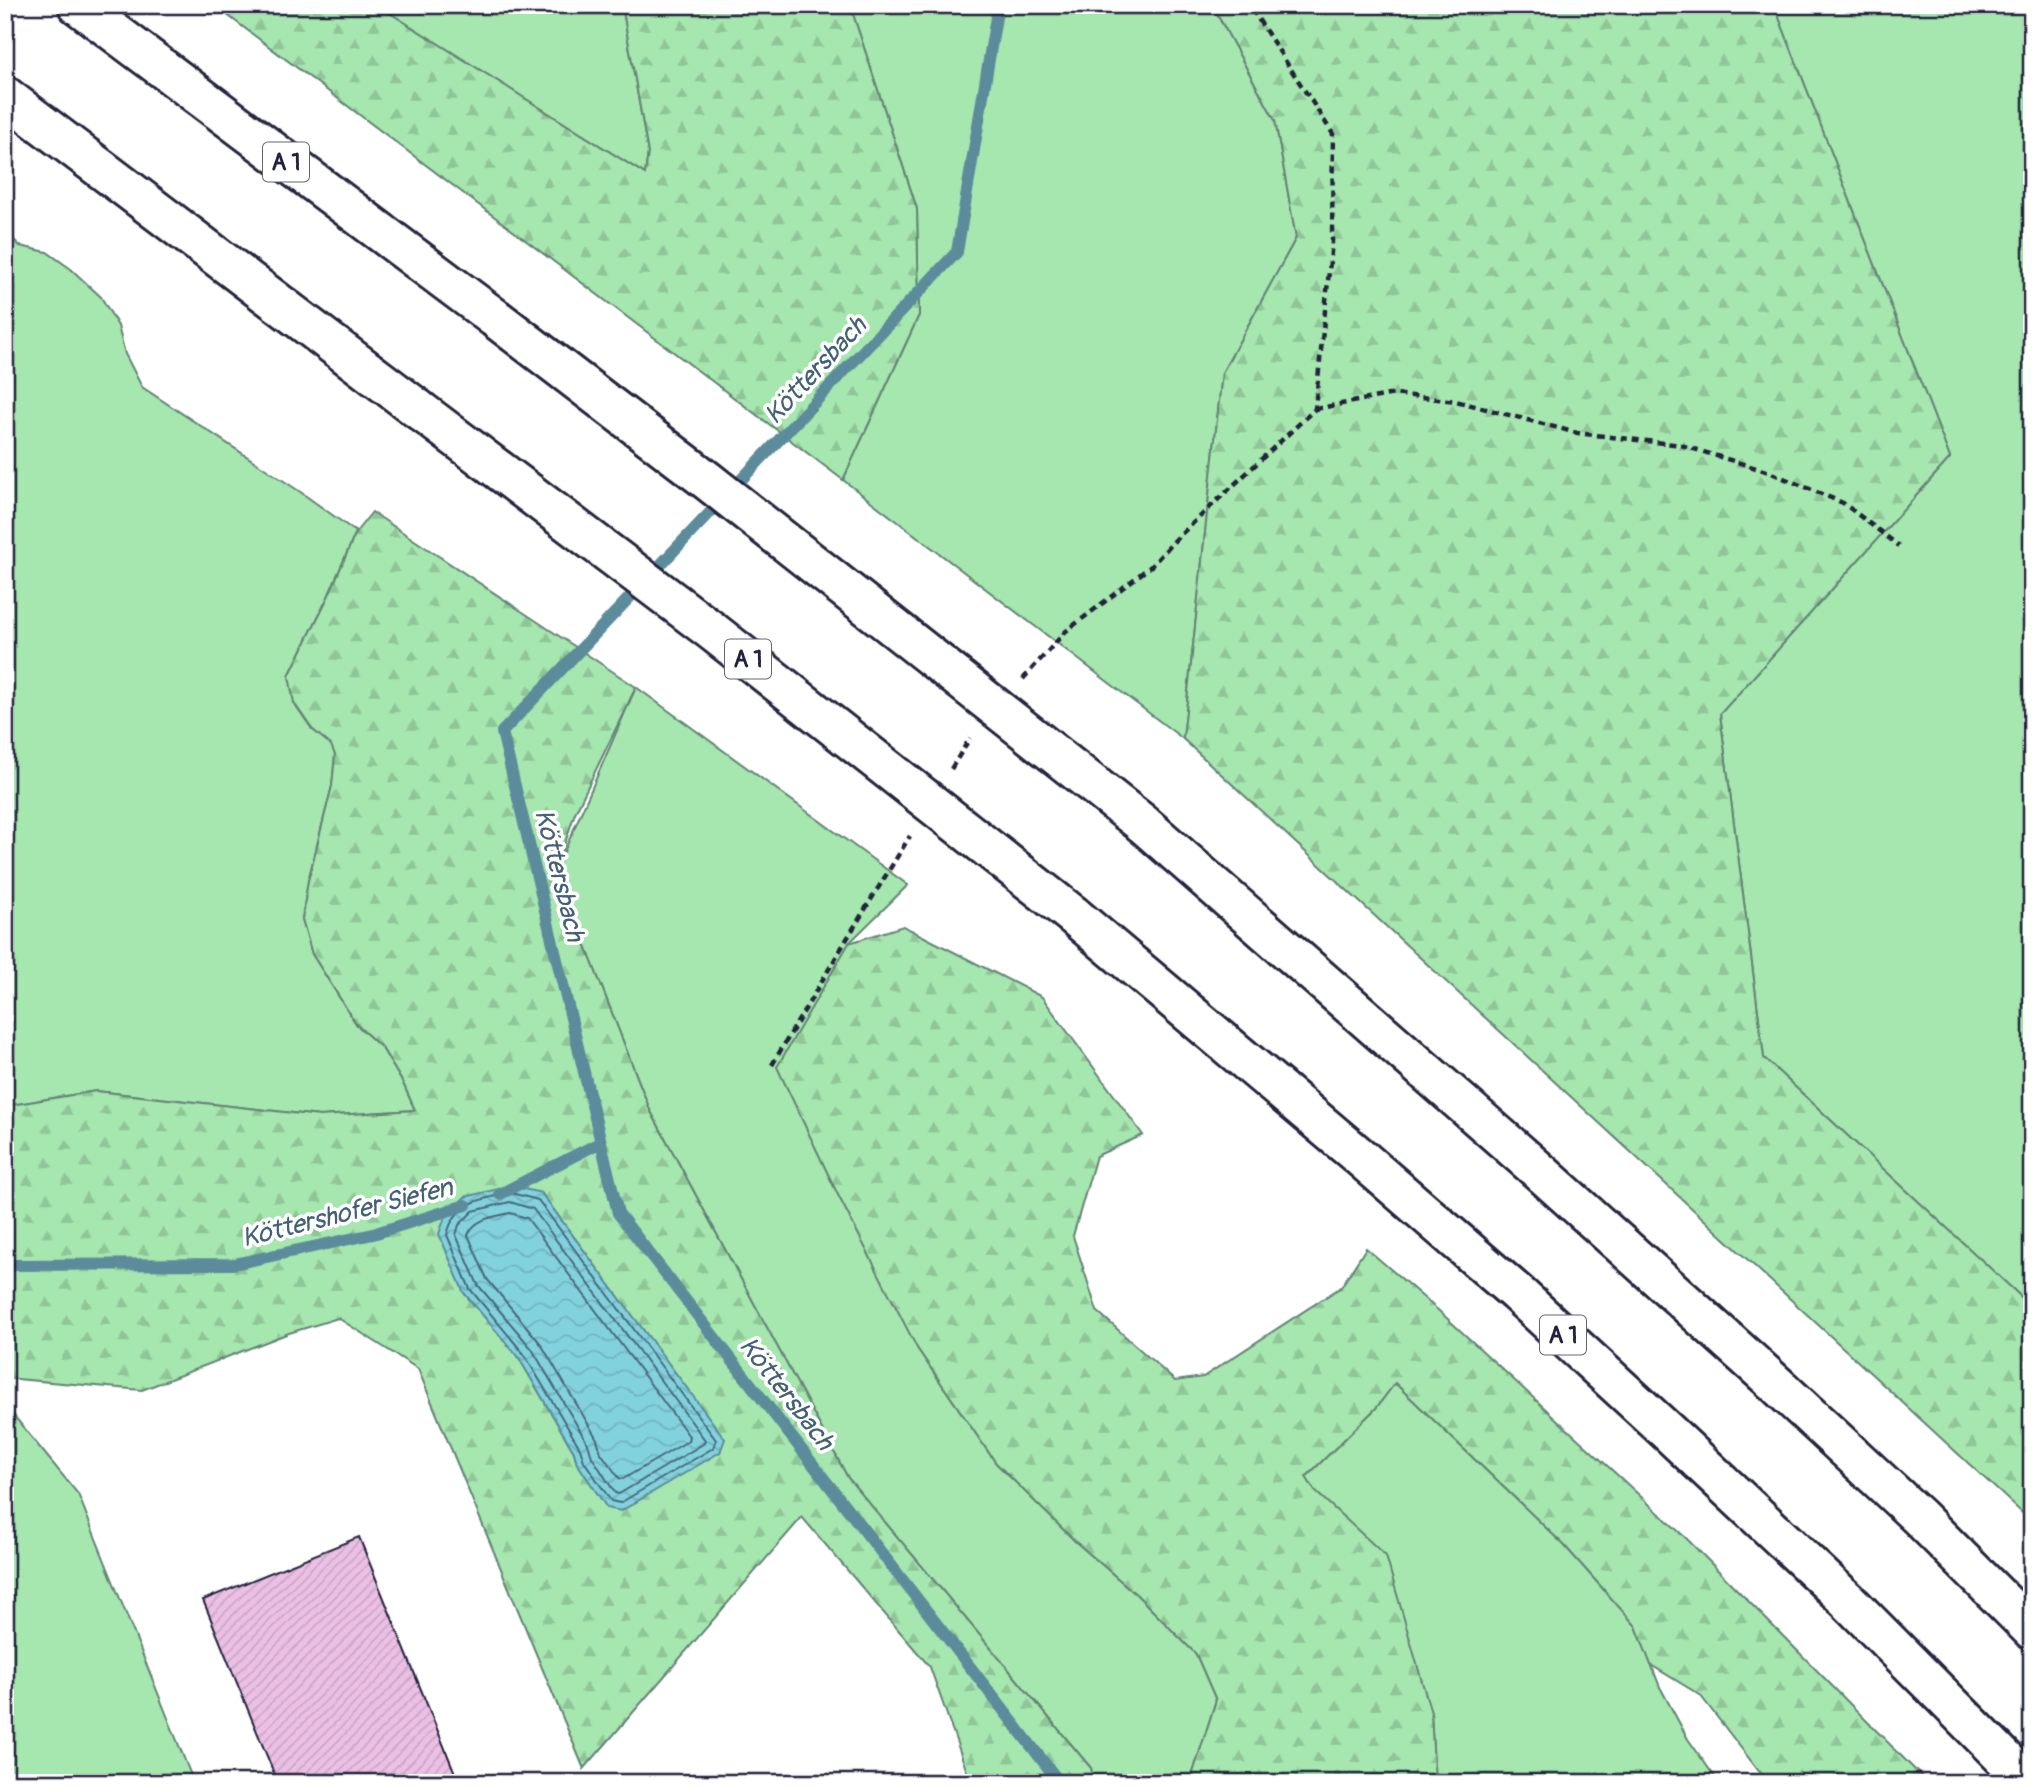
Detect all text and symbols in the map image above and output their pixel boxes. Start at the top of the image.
road number: A 1 [263,142,309,182]
water label: Köttersbach [758,309,875,431]
road number: A 1 [725,639,771,678]
water label: Köttersbach [527,806,591,946]
water label: Köttershofer Siefen [239,1171,457,1255]
road number: A 1 [1540,1316,1586,1354]
water label: Köttersbach [732,1331,841,1458]

